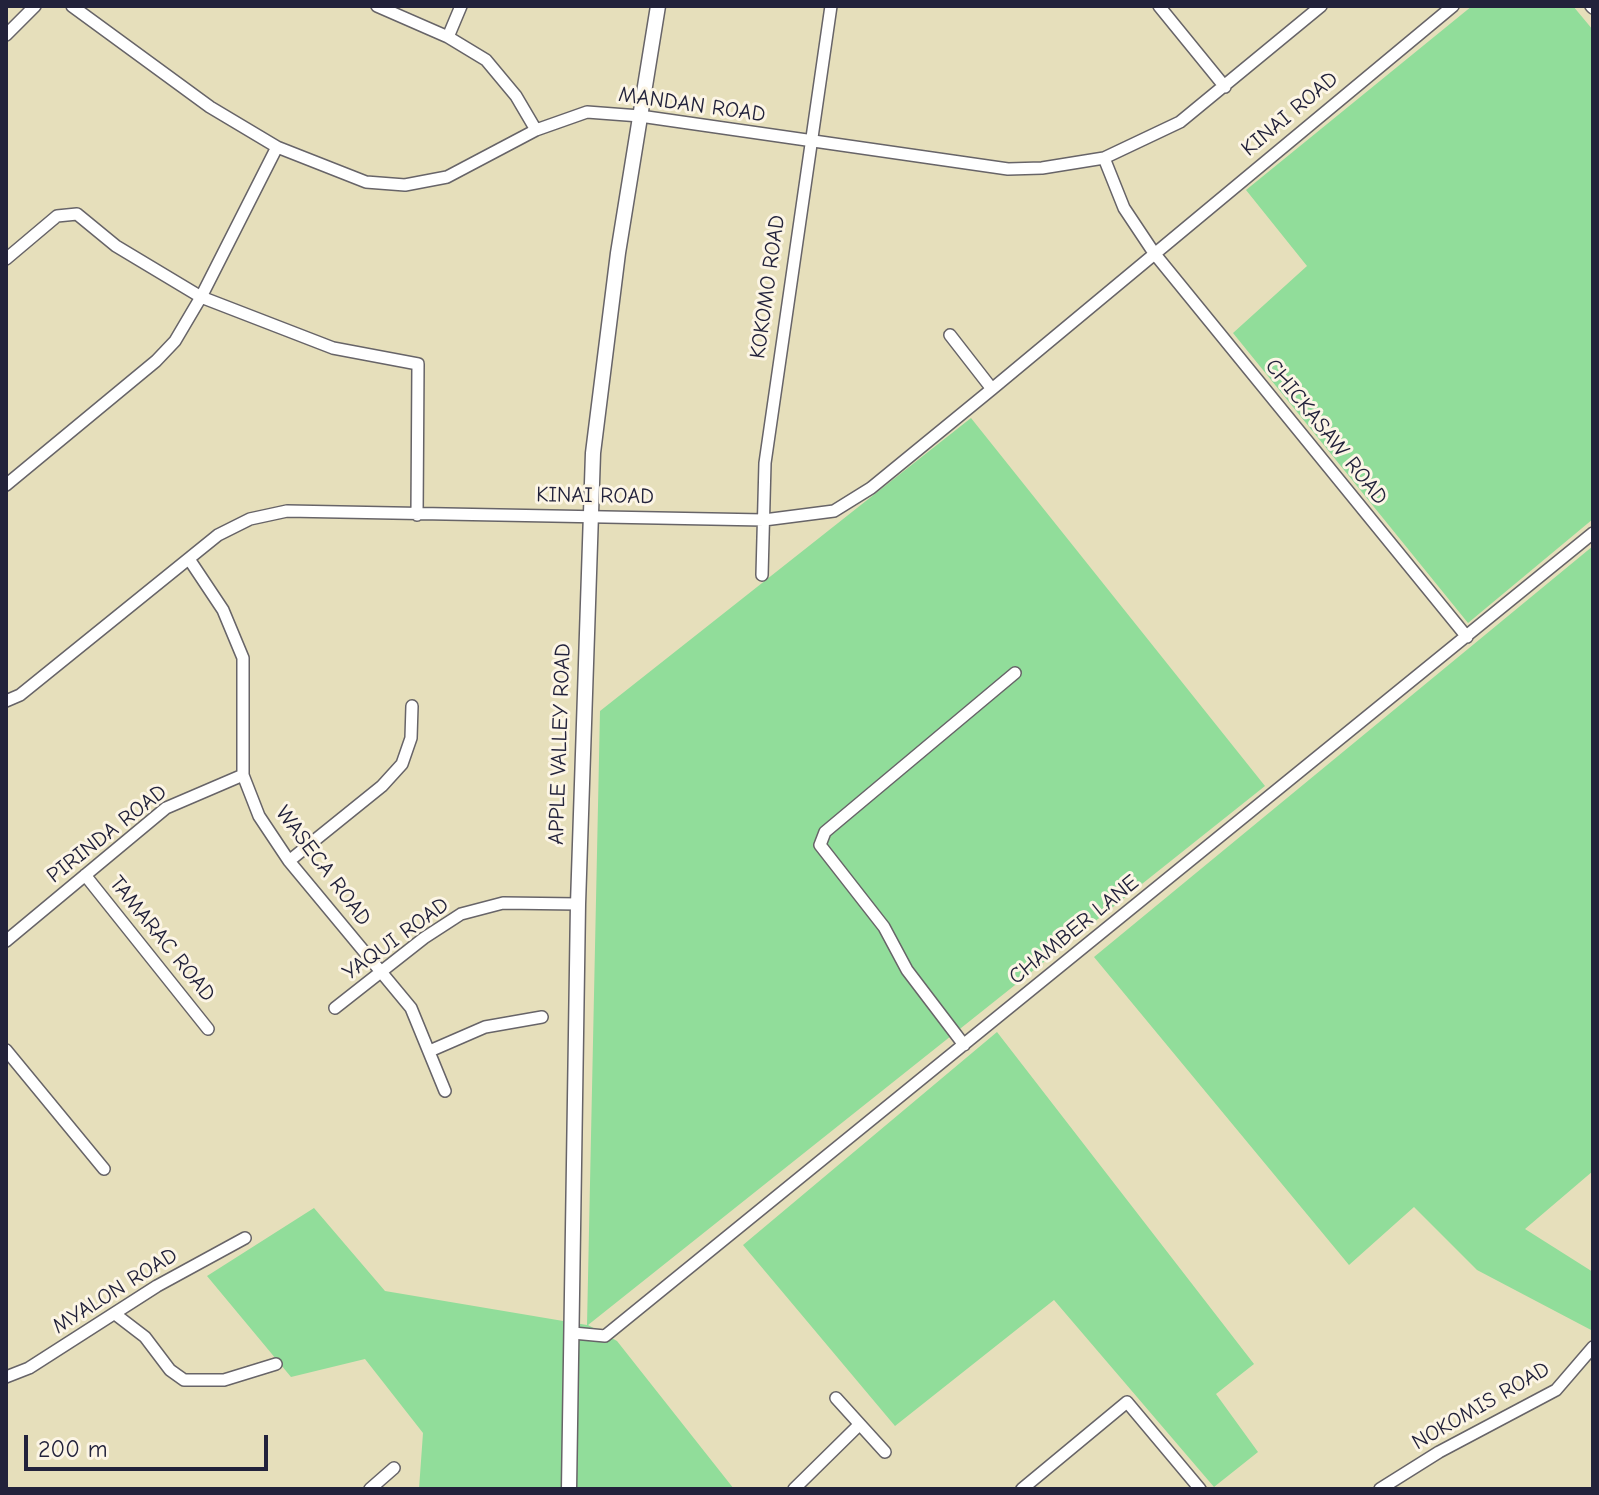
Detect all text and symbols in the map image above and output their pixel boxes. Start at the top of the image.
street label: KINAI ROAD [1236,66,1344,162]
street label: MANDAN ROAD [617,82,767,128]
street label: KOKOMO ROAD [745,213,791,361]
street label: CHICKASAW ROAD [1259,354,1393,510]
street label: KINAI ROAD [536,482,654,510]
street label: APPLE VALLEY ROAD [543,643,577,845]
street label: PIRINDA ROAD [42,779,172,889]
street label: WASECA ROAD [269,801,377,931]
street label: CHAMBER LANE [1004,870,1144,990]
street label: TAMARAC ROAD [103,871,221,1007]
street label: YAQUI ROAD [338,892,454,986]
street label: MYALON ROAD [48,1242,182,1340]
street label: NOKOMIS ROAD [1407,1356,1555,1456]
scale bar [28,1419,272,1469]
text: 200 m [38,1435,108,1463]

